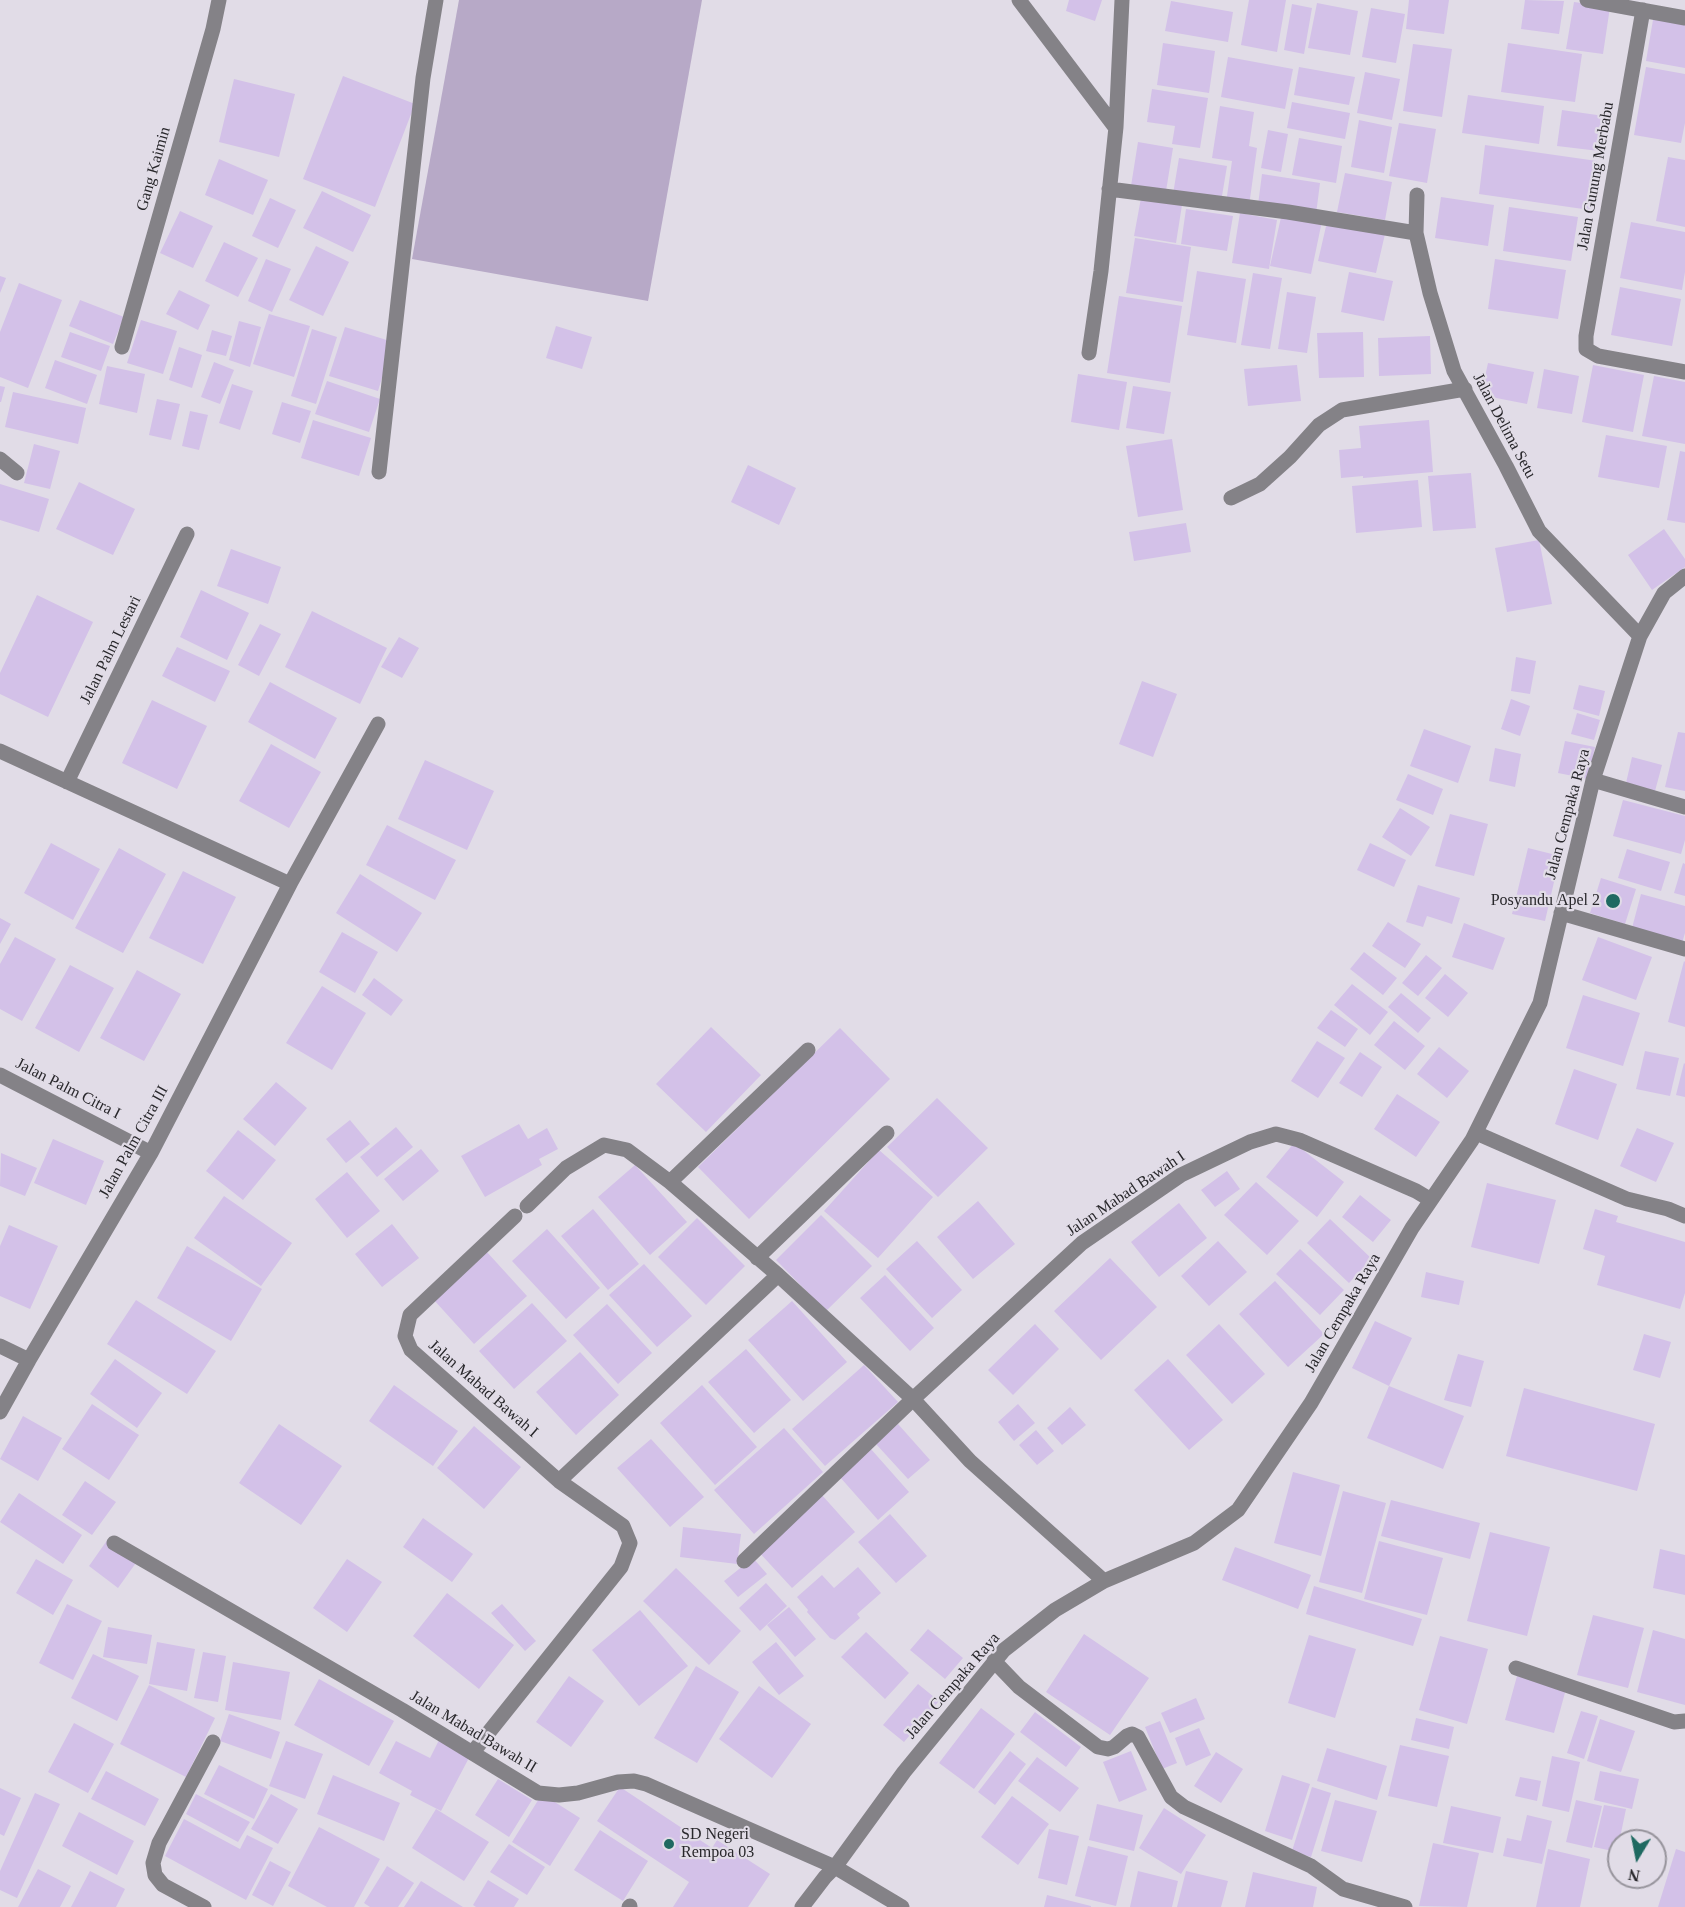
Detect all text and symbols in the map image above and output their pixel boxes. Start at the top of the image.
street label: Jalan Gunung Merbabu [1574,100,1618,252]
street label: Gang Kaimin [133,125,175,213]
street label: Jalan Delima Setu [1468,370,1540,482]
street label: Jalan Palm Lestari [76,593,146,707]
street label: Jalan Cempaka Raya [1541,747,1595,881]
place label: Posyandu Apel 2 [1491,891,1600,911]
marker: Posyandu Apel 2 [1604,892,1622,910]
street label: Jalan Palm Citra I [12,1054,124,1124]
street label: Jalan Palm Citra III [95,1082,173,1202]
street label: Jalan Mabad Bawah I [1063,1147,1189,1241]
street label: Jalan Cempaka Raya [1301,1250,1385,1376]
street label: Jalan Mabad Bawah I [424,1336,542,1442]
street label: Jalan Cempaka Raya [902,1629,1004,1743]
street label: Jalan Mabad Bawah II [406,1687,540,1777]
place label: SD Negeri Rempoa 03 [681,1825,754,1863]
north arrow [1607,1829,1667,1889]
marker: SD Negeri Rempoa 03 [662,1837,676,1851]
text: N [1627,1866,1641,1885]

